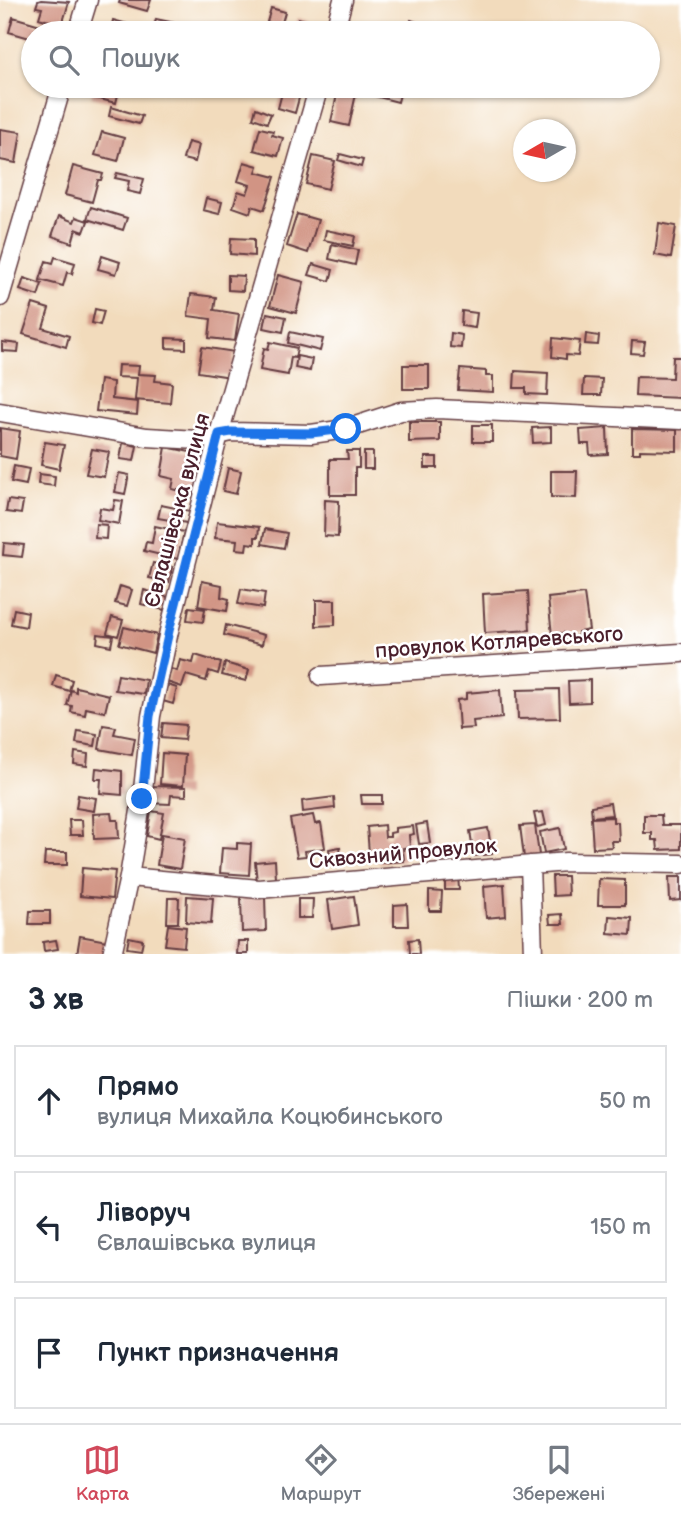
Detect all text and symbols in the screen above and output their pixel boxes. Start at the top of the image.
search box [21,21,660,98]
icon: search [45,41,83,79]
text: Пошук [101,44,180,75]
north arrow [513,119,576,182]
street label: Євлашівська вулиця [140,410,215,610]
route start [330,413,361,444]
street label: провулок Котляревського [374,621,624,664]
route end [126,783,157,814]
street label: Сквозний провулок [308,833,498,874]
text: 3 хв [28,982,84,1018]
text: Пішки · 200 m [506,986,653,1014]
text: Прямо [97,1072,179,1103]
icon: ahead [30,1082,68,1120]
text: 50 m [599,1087,651,1115]
text: вулиця Михайла Коцюбинського [97,1103,443,1131]
text: Ліворуч [97,1198,191,1229]
icon: left [30,1208,68,1246]
text: 150 m [590,1213,651,1241]
text: Євлашівська вулиця [97,1229,316,1257]
icon: arrive [30,1334,68,1372]
text: Пункт призначення [97,1338,339,1369]
tab: Карта [76,1441,129,1506]
tab: Маршрут [281,1441,361,1506]
tab: Збережені [513,1441,605,1506]

